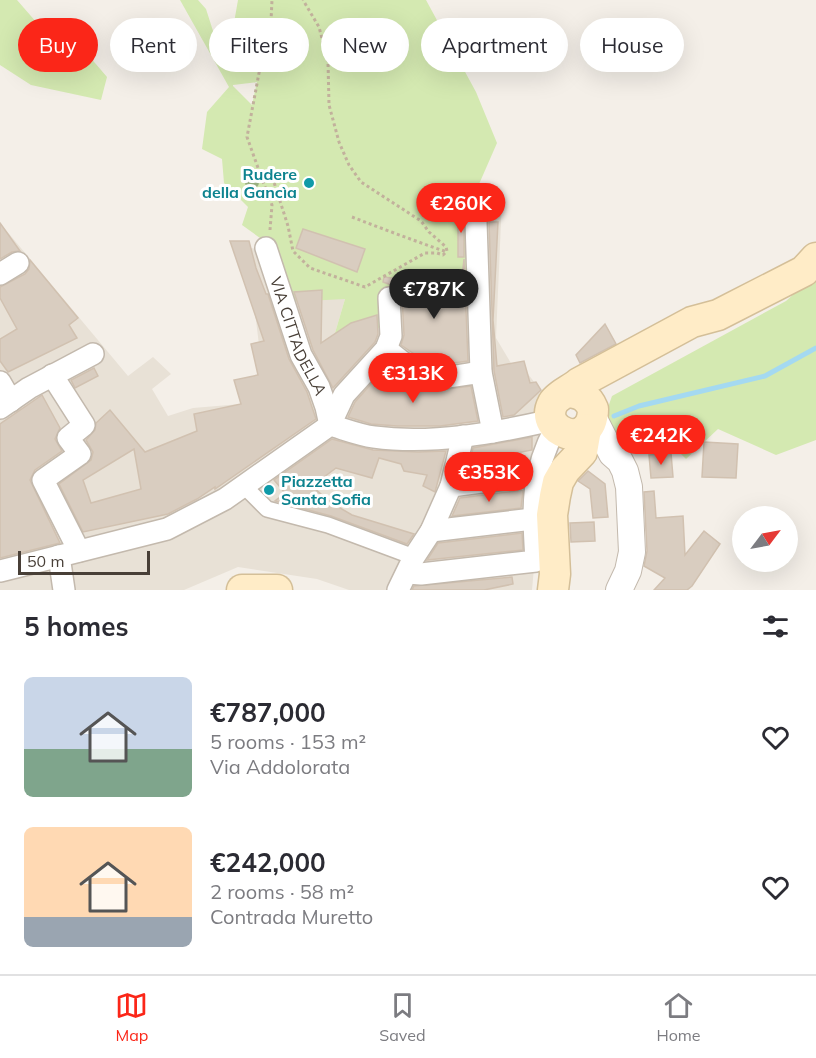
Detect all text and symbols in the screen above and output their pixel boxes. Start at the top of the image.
chip: Buy [18,18,98,72]
chip: Rent [110,18,197,72]
chip: Filters [209,18,309,72]
chip: New [321,18,409,72]
chip: Apartment [421,18,568,72]
chip: House [580,18,684,72]
place label: Rudere della Gancìa [202,164,297,202]
marker: Rudere della Gancìa [302,176,316,190]
pin: €260K [419,183,503,234]
text: €260K [430,190,492,215]
pin: €787K [392,269,476,320]
street label: VIA CITTADELLA [266,274,331,398]
text: €787K [403,276,465,301]
pin: €313K [371,353,455,404]
text: €313K [382,360,444,385]
pin: €242K [619,415,703,466]
text: €242K [630,422,692,447]
pin: €353K [447,452,531,503]
text: €353K [458,459,520,484]
place label: Piazzetta Santa Sofia [281,471,371,509]
marker: Piazzetta Santa Sofia [262,483,276,497]
north arrow [732,506,798,572]
map controls [732,506,798,572]
scale bar [18,548,150,576]
text: 50 m [27,551,64,571]
text: 5 homes [24,610,128,643]
icon: filters [759,610,792,643]
text: €787,000 [210,696,326,729]
icon: home [72,701,144,773]
icon: heart [759,721,792,754]
text: 5 rooms · 153 m² [210,729,366,754]
text: Via Addolorata [210,754,350,779]
text: €242,000 [210,846,326,879]
icon: home [72,851,144,923]
icon: heart [759,871,792,904]
text: 2 rooms · 58 m² [210,879,354,904]
text: Contrada Muretto [210,904,373,929]
tab: Map [115,989,148,1045]
tab: Saved [379,989,426,1045]
tab: Home [656,989,701,1045]

